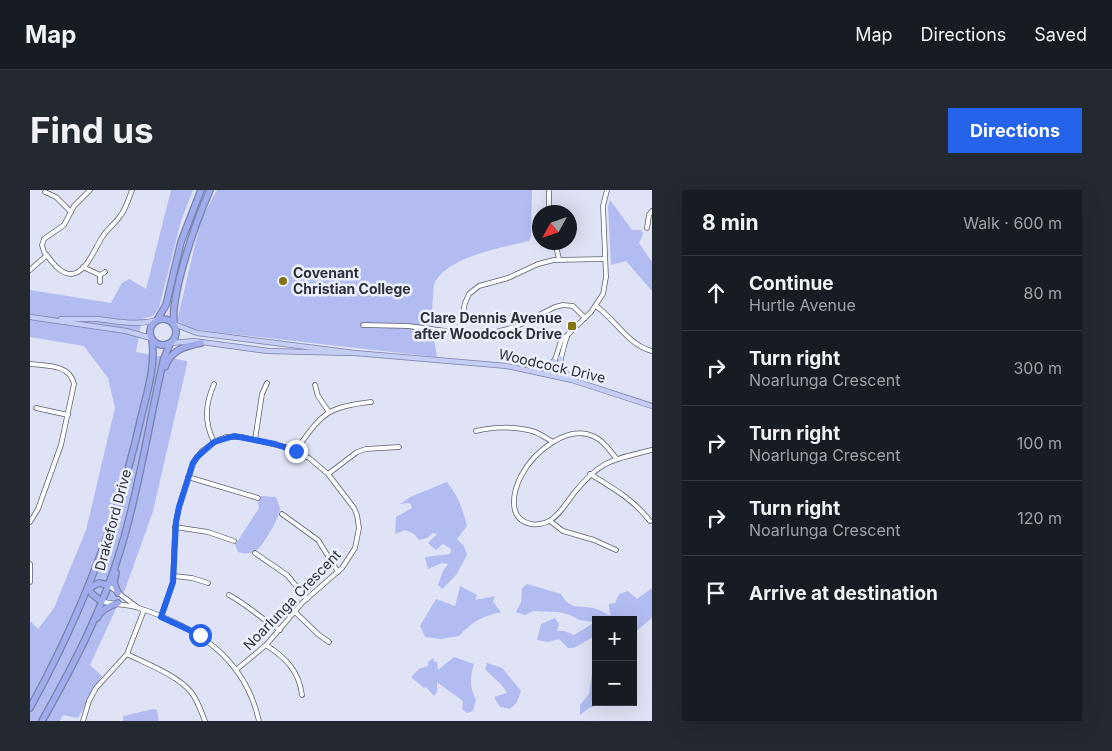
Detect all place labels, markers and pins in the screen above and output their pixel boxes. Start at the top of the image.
place label: Covenant Christian College [293,264,411,297]
marker: Covenant Christian College [277,275,289,287]
place label: Clare Dennis Avenue after Woodcock Drive [414,309,562,342]
marker: Clare Dennis Avenue after Woodcock Drive [566,320,578,332]

